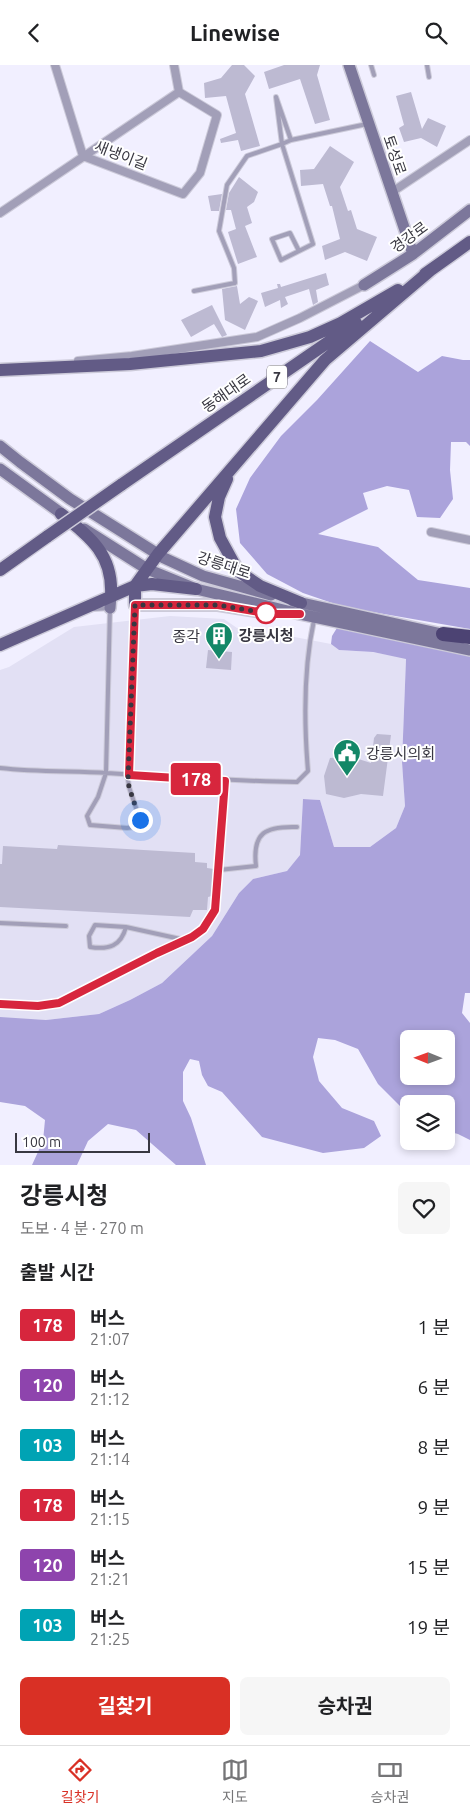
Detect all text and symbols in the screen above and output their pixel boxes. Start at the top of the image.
icon: back [20,19,48,47]
icon: search [422,19,450,47]
text: Linewise [190,20,280,45]
street label: 토성로 [380,133,410,177]
street label: 새냉이길 [92,137,150,173]
street label: 경강로 [387,218,431,256]
road number: 7 [267,365,287,389]
street label: 동해대로 [199,370,253,416]
street label: 강릉대로 [195,548,253,582]
marker: 강릉시청 [255,602,277,624]
building icon: 종각 [204,621,234,660]
place label: 강릉시청 [238,627,294,644]
place label: 종각 [172,628,200,645]
public building icon: 강릉시의회 [332,738,362,777]
place label: 강릉시의회 [366,745,435,762]
line badge: 178 [167,763,225,795]
text: 178 [181,769,211,789]
your location [128,808,153,833]
north arrow [400,1030,455,1085]
map controls [400,1030,455,1150]
button: layers [400,1095,455,1150]
scale bar [15,1130,150,1153]
text: 100 m [22,1134,61,1150]
text: 강릉시청 [20,1182,108,1209]
button: heart [398,1182,450,1234]
text: 도보 · 4 분 · 270 m [20,1219,144,1237]
text: 출발 시간 [20,1261,94,1283]
text: 버스 [90,1307,125,1329]
text: 178 [32,1315,63,1335]
text: 1 분 [417,1316,450,1338]
text: 21:07 [90,1330,130,1348]
text: 버스 [90,1367,125,1389]
text: 120 [32,1375,63,1395]
text: 6 분 [417,1376,450,1398]
text: 21:12 [90,1390,130,1408]
text: 버스 [90,1427,125,1449]
text: 103 [32,1435,63,1455]
text: 8 분 [417,1436,450,1458]
text: 21:14 [90,1450,130,1468]
text: 버스 [90,1487,125,1509]
text: 178 [32,1495,63,1515]
text: 9 분 [417,1496,450,1518]
text: 21:15 [90,1510,130,1528]
text: 버스 [90,1547,125,1569]
text: 120 [32,1555,63,1575]
text: 15 분 [407,1556,450,1578]
text: 21:21 [90,1570,130,1588]
text: 버스 [90,1607,125,1629]
text: 103 [32,1615,63,1635]
text: 19 분 [407,1616,450,1638]
text: 21:25 [90,1630,130,1648]
button: 길찾기 [20,1677,230,1735]
button: 승차권 [240,1677,450,1735]
tab: 길찾기 [61,1756,99,1806]
tab: 지도 [221,1756,249,1806]
tab: 승차권 [371,1756,409,1806]

